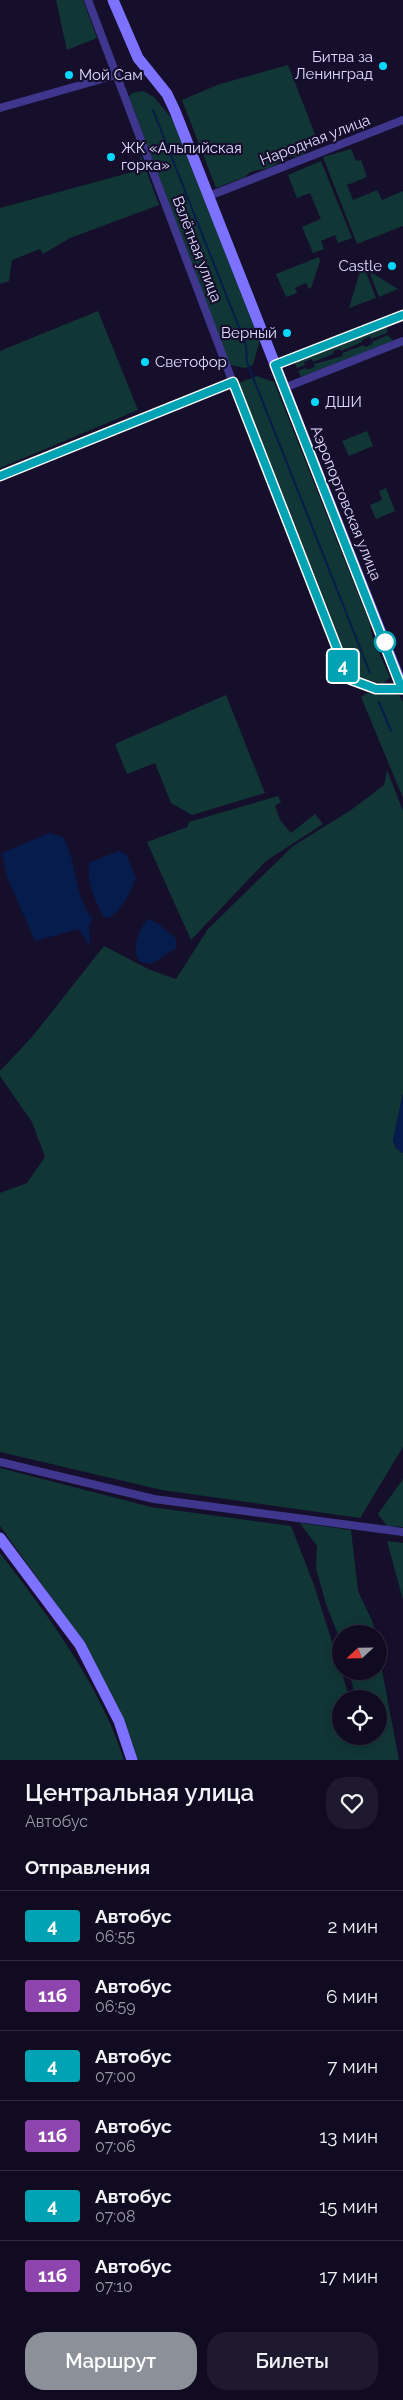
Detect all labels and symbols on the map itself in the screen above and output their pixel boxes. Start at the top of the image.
place label: Битва за Ленинград [295,48,373,83]
marker: Битва за Ленинград [377,60,389,72]
place label: Мой Сам [79,66,143,84]
marker: Мой Сам [63,69,75,81]
street label: Народная улица [257,111,373,169]
place label: ЖК «Альпийская горка» [121,139,242,174]
marker: ЖК «Альпийская горка» [105,151,117,163]
street label: Взлётная улица [169,194,225,304]
place label: Castle [338,257,382,275]
marker: Castle [386,260,398,272]
place label: Верный [221,324,277,342]
marker: Верный [281,327,293,339]
place label: Светофор [155,353,227,371]
marker: Светофор [139,356,151,368]
place label: ДШИ [325,393,362,411]
marker: ДШИ [309,396,321,408]
street label: Аэропортовская улица [307,423,385,583]
unlabelled marker [374,631,396,653]
line badge: 4 [327,650,359,682]
north arrow [332,1625,388,1680]

